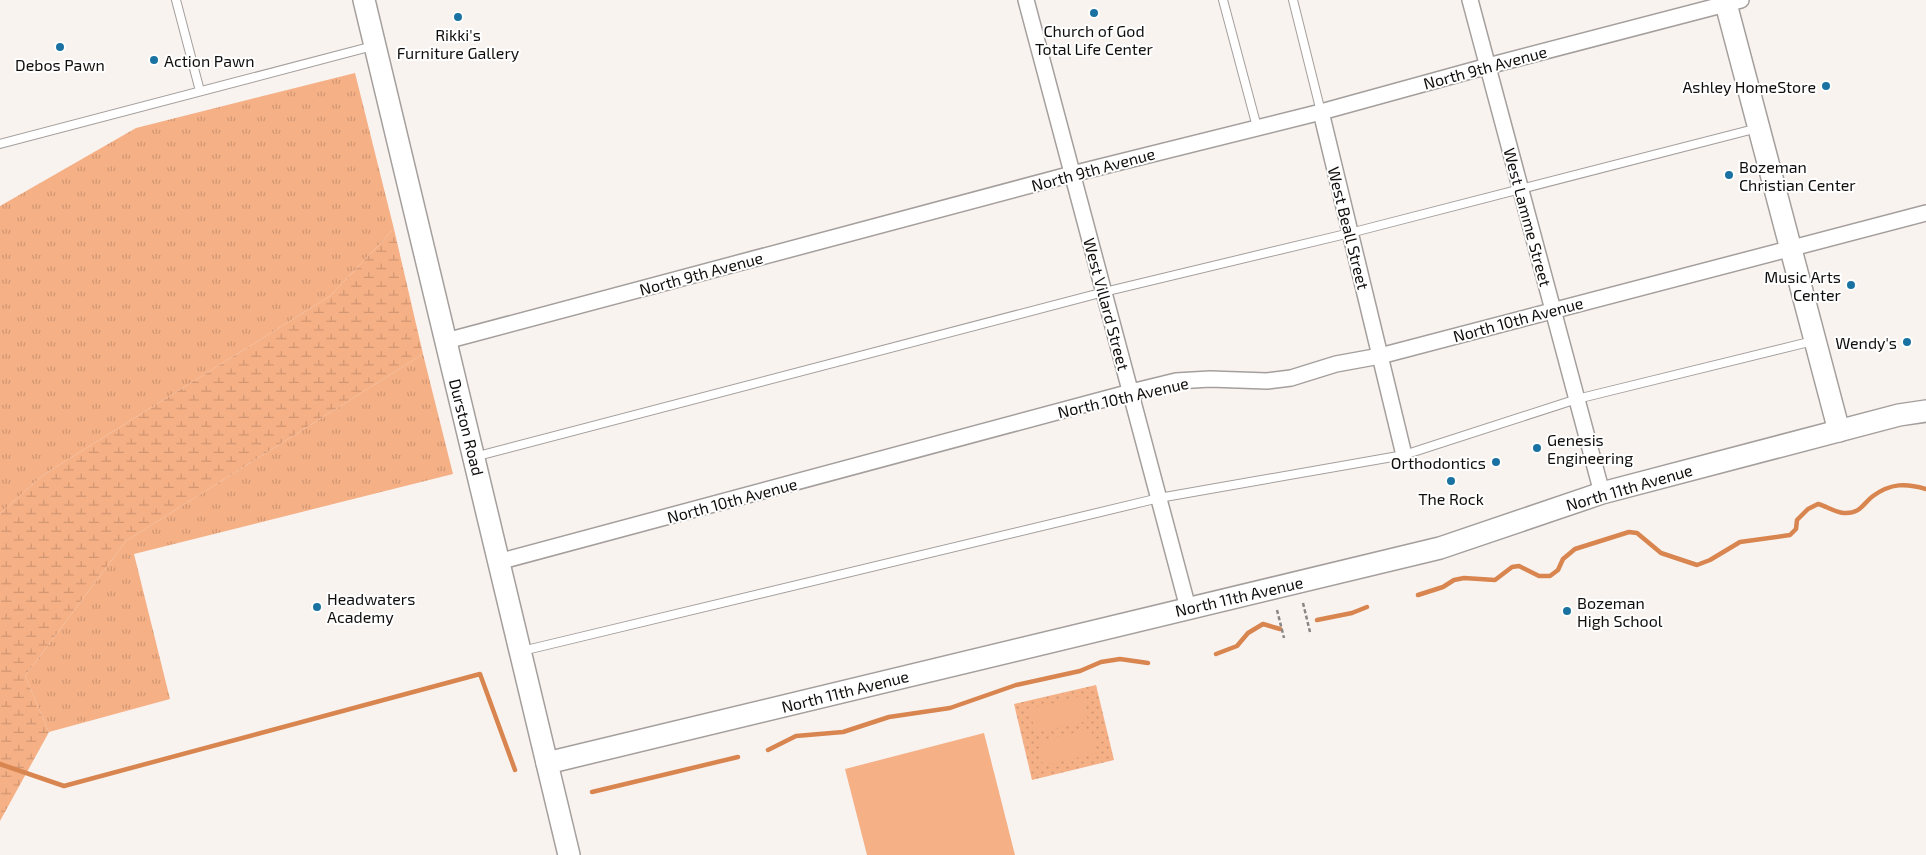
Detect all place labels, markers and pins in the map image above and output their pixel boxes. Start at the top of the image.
marker: Church of God Total Life Center [1088,7,1100,19]
marker: Rikki's Furniture Gallery [452,11,464,23]
place label: Church of God Total Life Center [1035,21,1153,58]
place label: Rikki's Furniture Gallery [397,25,520,62]
marker: Debos Pawn [54,41,66,53]
place label: Action Pawn [164,51,254,70]
marker: Action Pawn [148,54,160,66]
place label: Debos Pawn [15,55,105,74]
place label: Ashley HomeStore [1682,77,1816,96]
marker: Ashley HomeStore [1820,80,1832,92]
place label: Bozeman Christian Center [1739,157,1856,194]
marker: Bozeman Christian Center [1723,169,1735,181]
place label: Music Arts Center [1764,267,1842,304]
marker: Music Arts Center [1845,279,1857,291]
place label: Wendy's [1835,333,1897,352]
marker: Wendy's [1901,336,1913,348]
place label: Genesis Engineering [1547,430,1633,467]
marker: Genesis Engineering [1531,442,1543,454]
place label: Orthodontics [1391,453,1486,472]
marker: Orthodontics [1490,456,1502,468]
marker: The Rock [1445,475,1457,487]
place label: The Rock [1418,489,1484,508]
place label: Headwaters Academy [327,589,415,626]
place label: Bozeman High School [1577,593,1663,630]
marker: Headwaters Academy [311,601,323,613]
marker: Bozeman High School [1561,605,1573,617]

